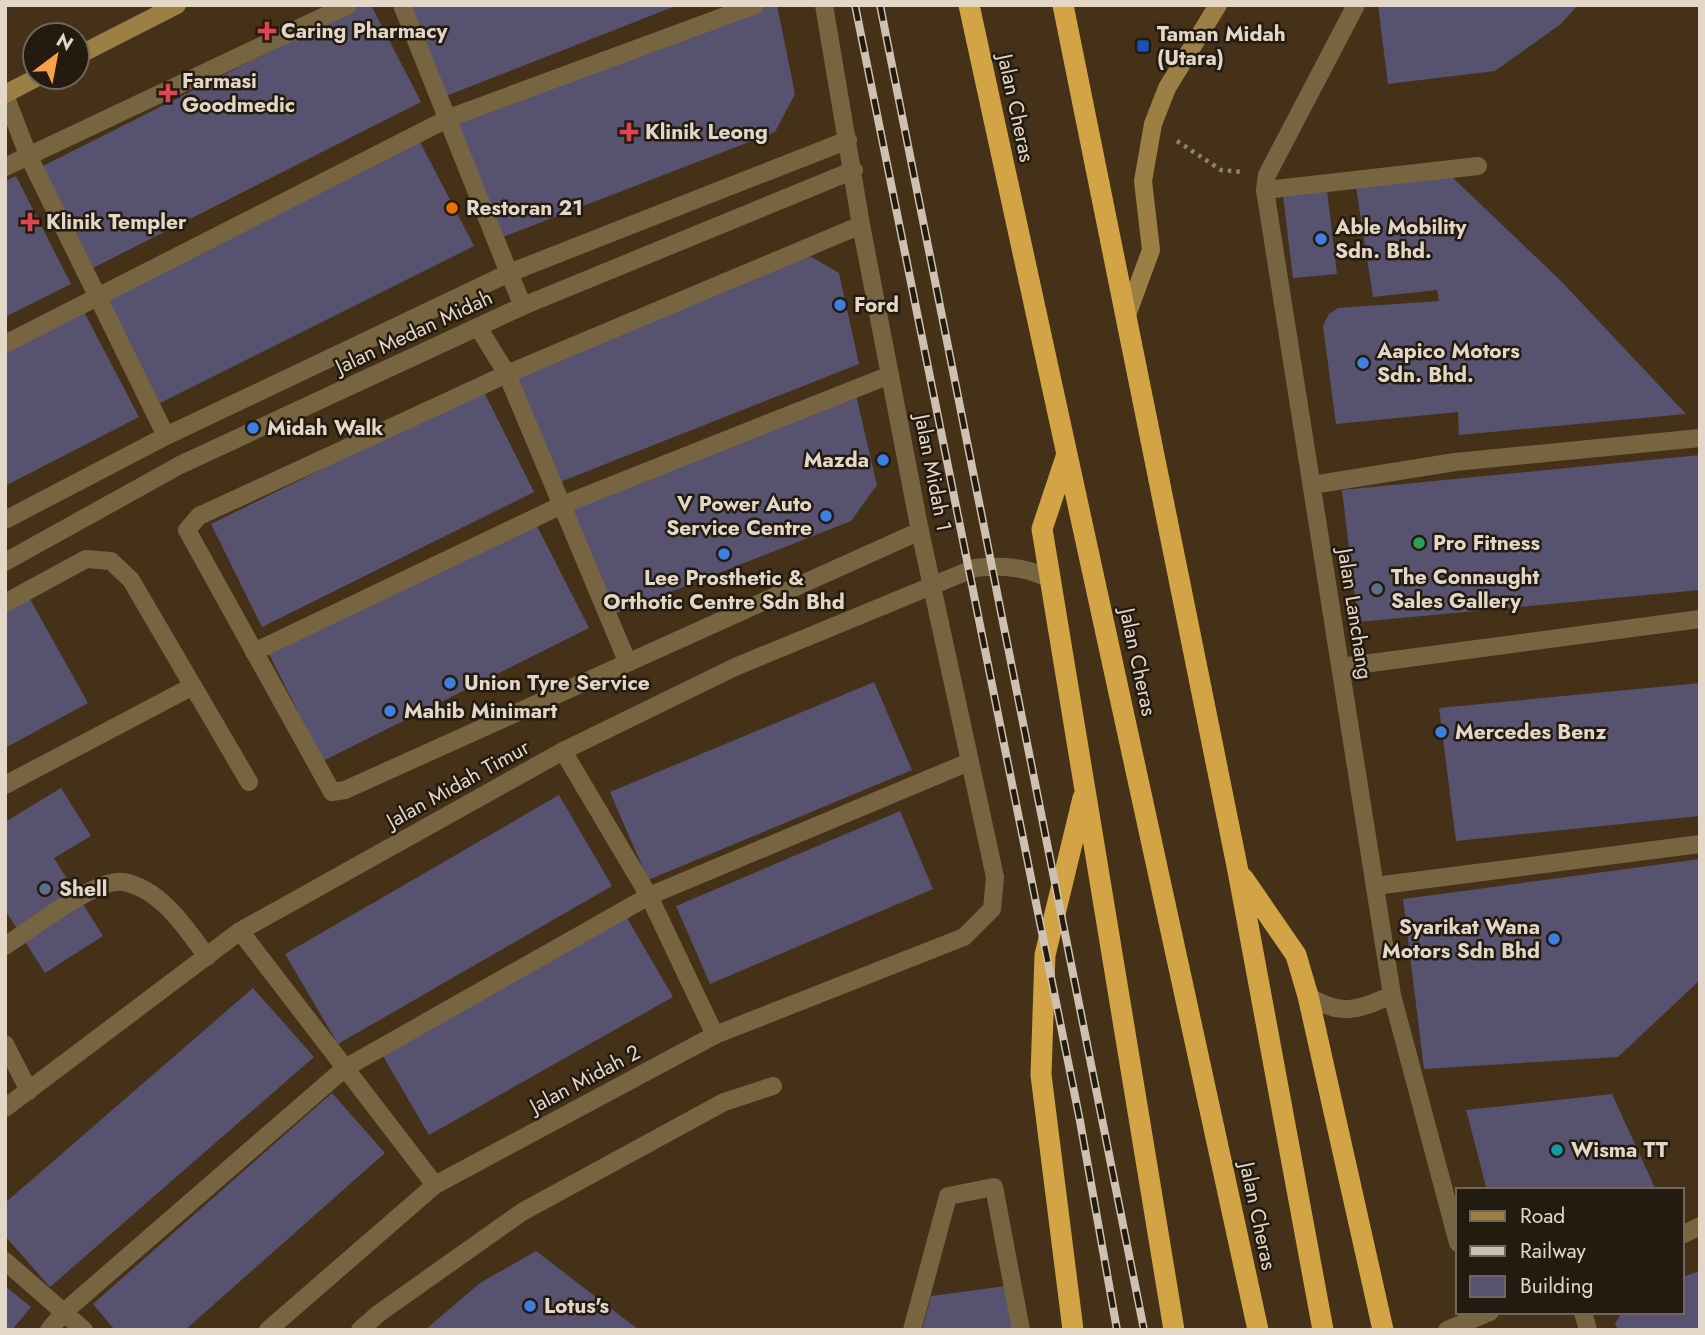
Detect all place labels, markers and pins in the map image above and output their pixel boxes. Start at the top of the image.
place label: Caring Pharmacy [281,16,449,46]
place label: Taman Midah (Utara) [1157,19,1286,73]
marker: Caring Pharmacy [259,23,275,39]
marker: Taman Midah (Utara) [1135,38,1151,54]
place label: Farmasi Goodmedic [182,66,295,120]
marker: Farmasi Goodmedic [160,85,176,101]
place label: Klinik Leong [645,117,768,147]
marker: Klinik Leong [619,122,639,142]
place label: Restoran 21 [466,193,583,223]
marker: Restoran 21 [444,200,460,216]
place label: Klinik Templer [46,207,187,237]
marker: Klinik Templer [20,212,40,232]
place label: Able Mobility Sdn. Bhd. [1334,212,1467,266]
marker: Able Mobility Sdn. Bhd. [1313,231,1329,247]
place label: Ford [854,290,899,320]
marker: Ford [832,297,848,313]
place label: Aapico Motors Sdn. Bhd. [1376,336,1520,390]
marker: Aapico Motors Sdn. Bhd. [1355,355,1371,371]
place label: Midah Walk [267,413,383,443]
marker: Midah Walk [245,420,261,436]
place label: Mazda [804,445,869,475]
marker: Mazda [875,452,891,468]
place label: V Power Auto Service Centre [666,489,812,543]
marker: V Power Auto Service Centre [818,508,834,524]
place label: Pro Fitness [1433,528,1540,558]
marker: Pro Fitness [1411,535,1427,551]
marker: Lee Prosthetic & Orthotic Centre Sdn Bhd [716,546,732,562]
place label: The Connaught Sales Gallery [1391,562,1539,616]
place label: Lee Prosthetic & Orthotic Centre Sdn Bhd [603,563,845,617]
marker: The Connaught Sales Gallery [1369,581,1385,597]
place label: Union Tyre Service [464,668,650,698]
marker: Union Tyre Service [442,675,458,691]
place label: Mahib Minimart [404,696,558,726]
marker: Mahib Minimart [382,703,398,719]
place label: Mercedes Benz [1455,717,1606,747]
marker: Mercedes Benz [1433,724,1449,740]
place label: Shell [59,874,107,904]
marker: Shell [37,881,53,897]
place label: Syarikat Wana Motors Sdn Bhd [1382,912,1540,966]
marker: Syarikat Wana Motors Sdn Bhd [1546,931,1562,947]
place label: Wisma TT [1571,1135,1668,1165]
marker: Wisma TT [1549,1142,1565,1158]
place label: Lotus's [544,1291,610,1321]
marker: Lotus's [522,1298,538,1314]

